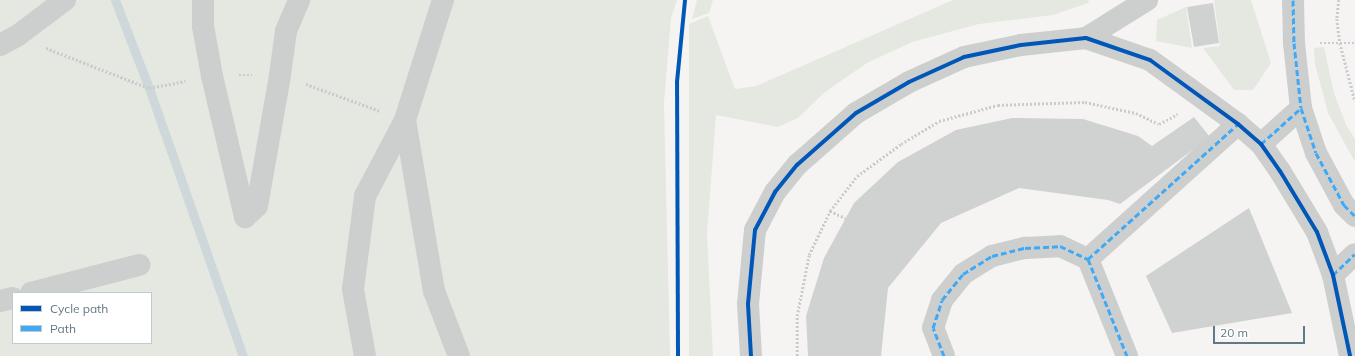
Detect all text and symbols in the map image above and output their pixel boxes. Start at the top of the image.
legend [12,292,152,344]
text: Cycle path [50,301,108,316]
scale bar [1215,318,1307,344]
text: Path [50,321,76,336]
text: 20 m [1220,325,1248,340]

